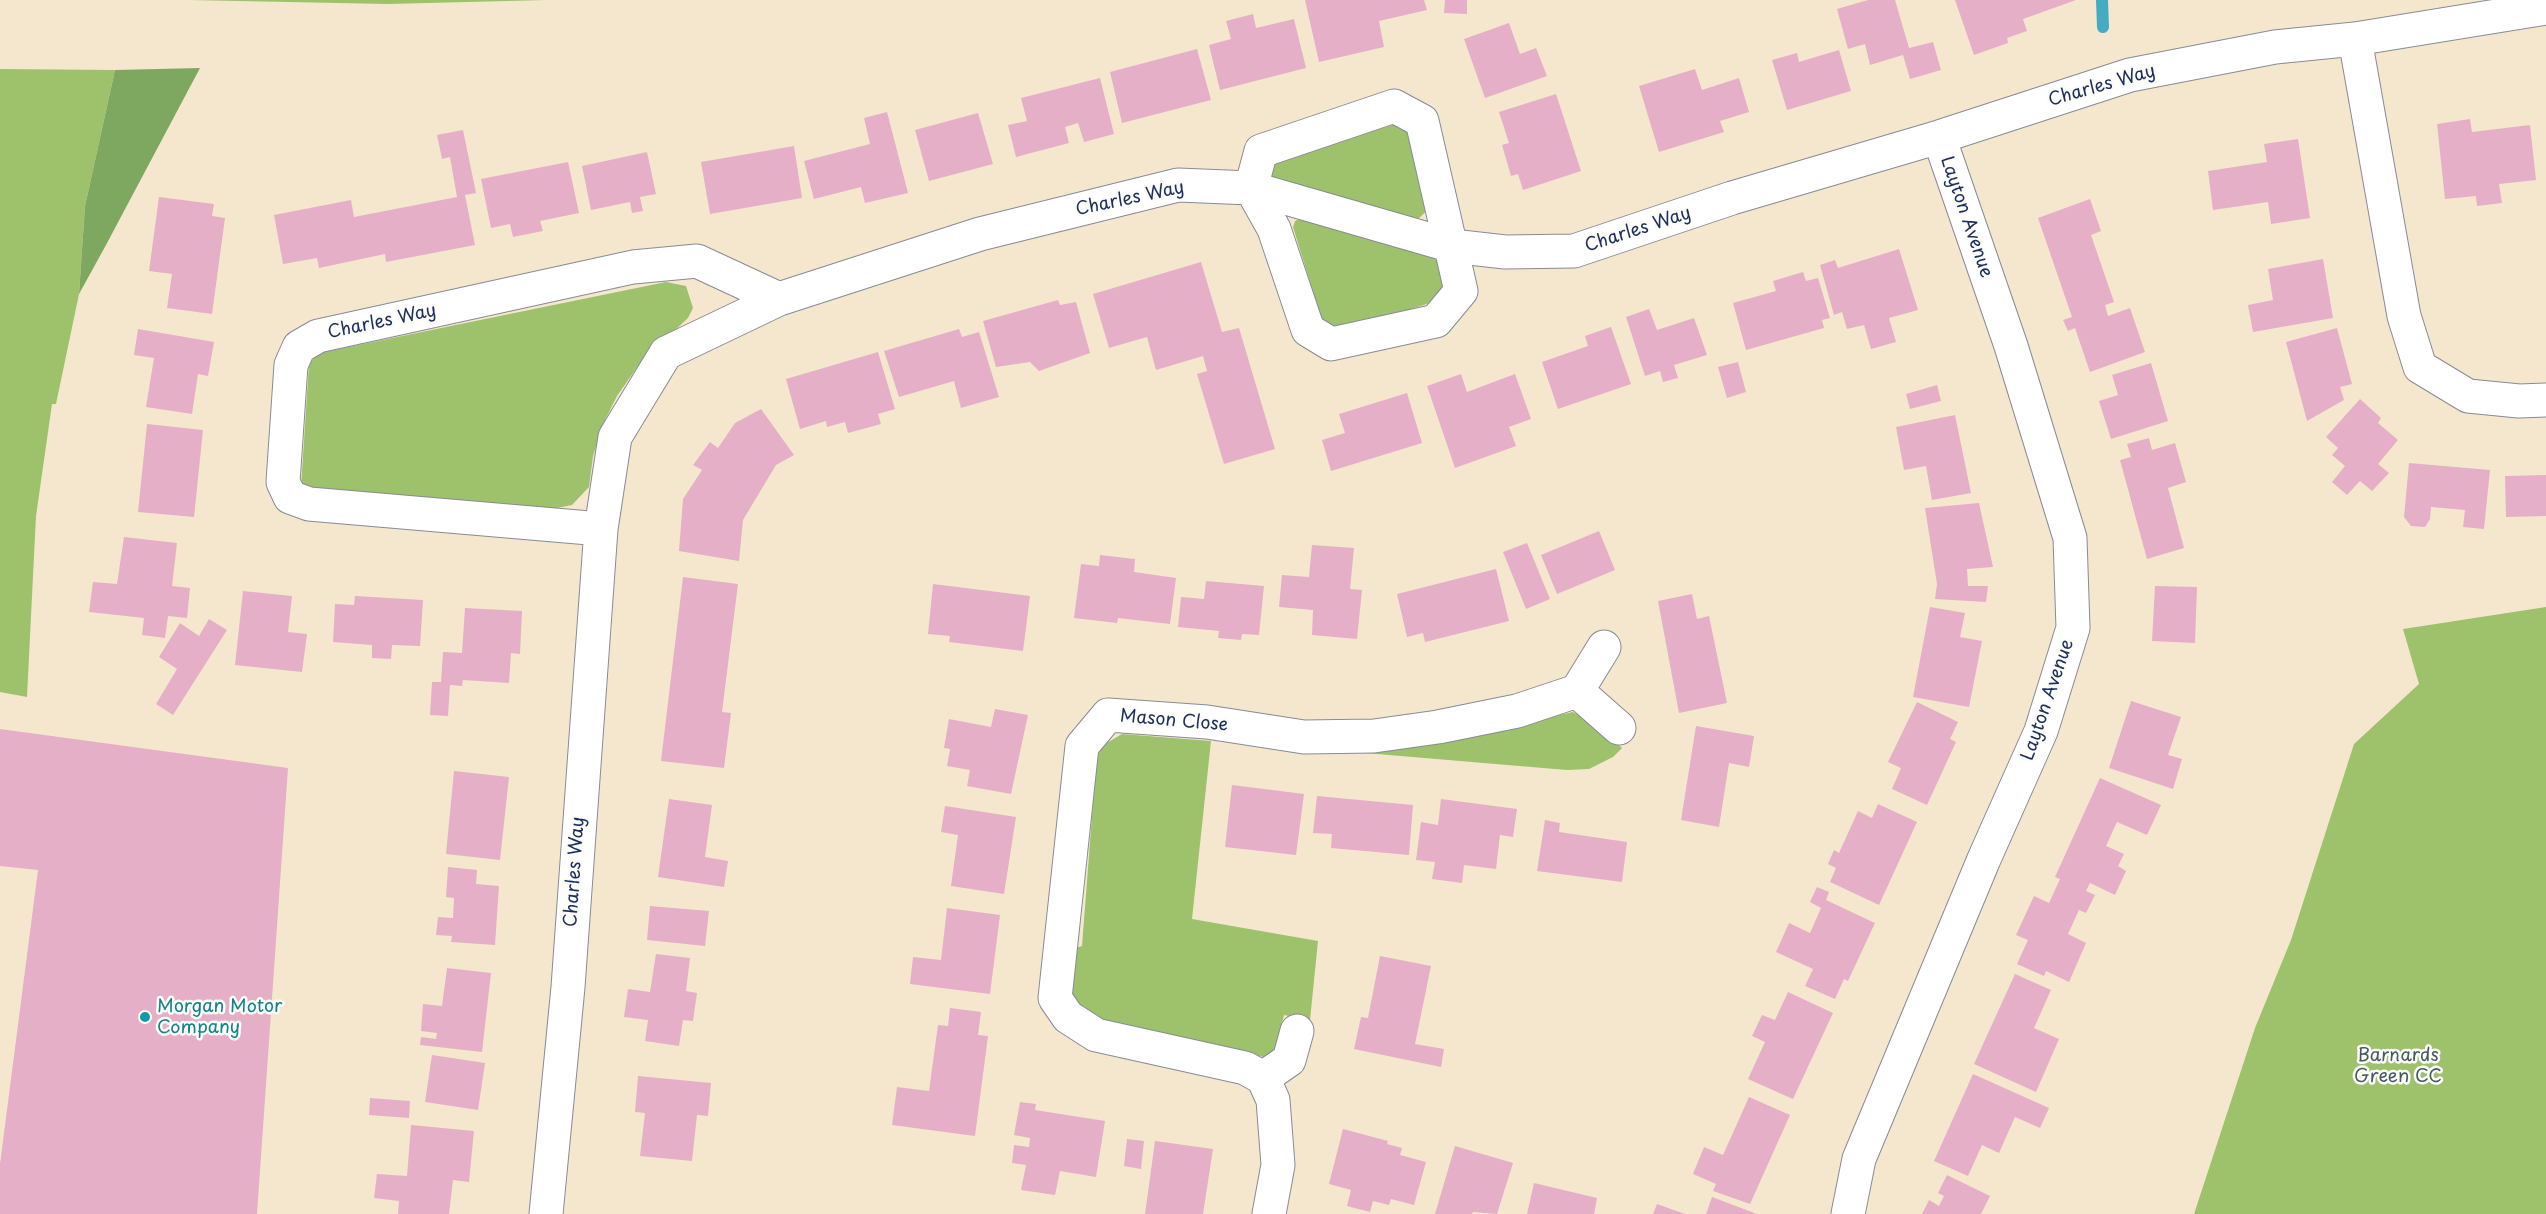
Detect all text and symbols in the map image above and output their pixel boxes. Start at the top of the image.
street label: Charles Way [2046,60,2158,112]
street label: Layton Avenue [1935,154,1997,280]
street label: Charles Way [1074,177,1186,221]
street label: Charles Way [1582,203,1694,257]
street label: Charles Way [326,300,438,344]
street label: Layton Avenue [2017,637,2079,763]
street label: Mason Close [1119,706,1229,736]
street label: Charles Way [560,816,590,928]
place label: Morgan Motor Company [157,996,282,1038]
marker: Morgan Motor Company [138,1010,152,1024]
park label: Barnards Green CC [2354,1045,2442,1088]

